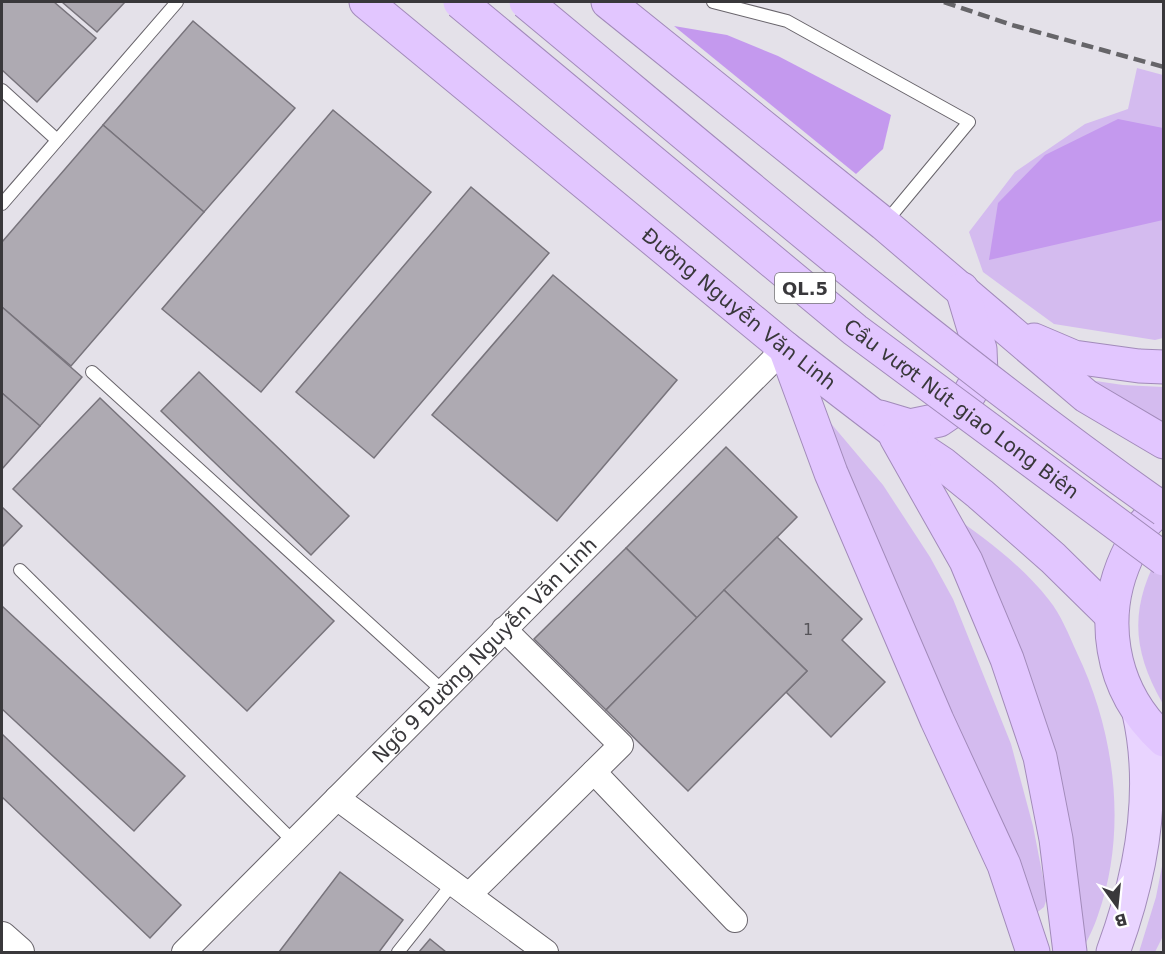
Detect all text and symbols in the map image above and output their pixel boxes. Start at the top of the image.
street label: Đường Nguyễn Văn Linh [637,223,841,395]
road number: QL.5 [775,273,835,303]
street label: Cầu vượt Nút giao Long Biên [839,314,1084,504]
street label: Ngõ 9 Đường Nguyễn Văn Linh [367,532,602,768]
house number: 1 [803,620,813,639]
north arrow [1087,876,1147,936]
text: B [1112,909,1129,931]

